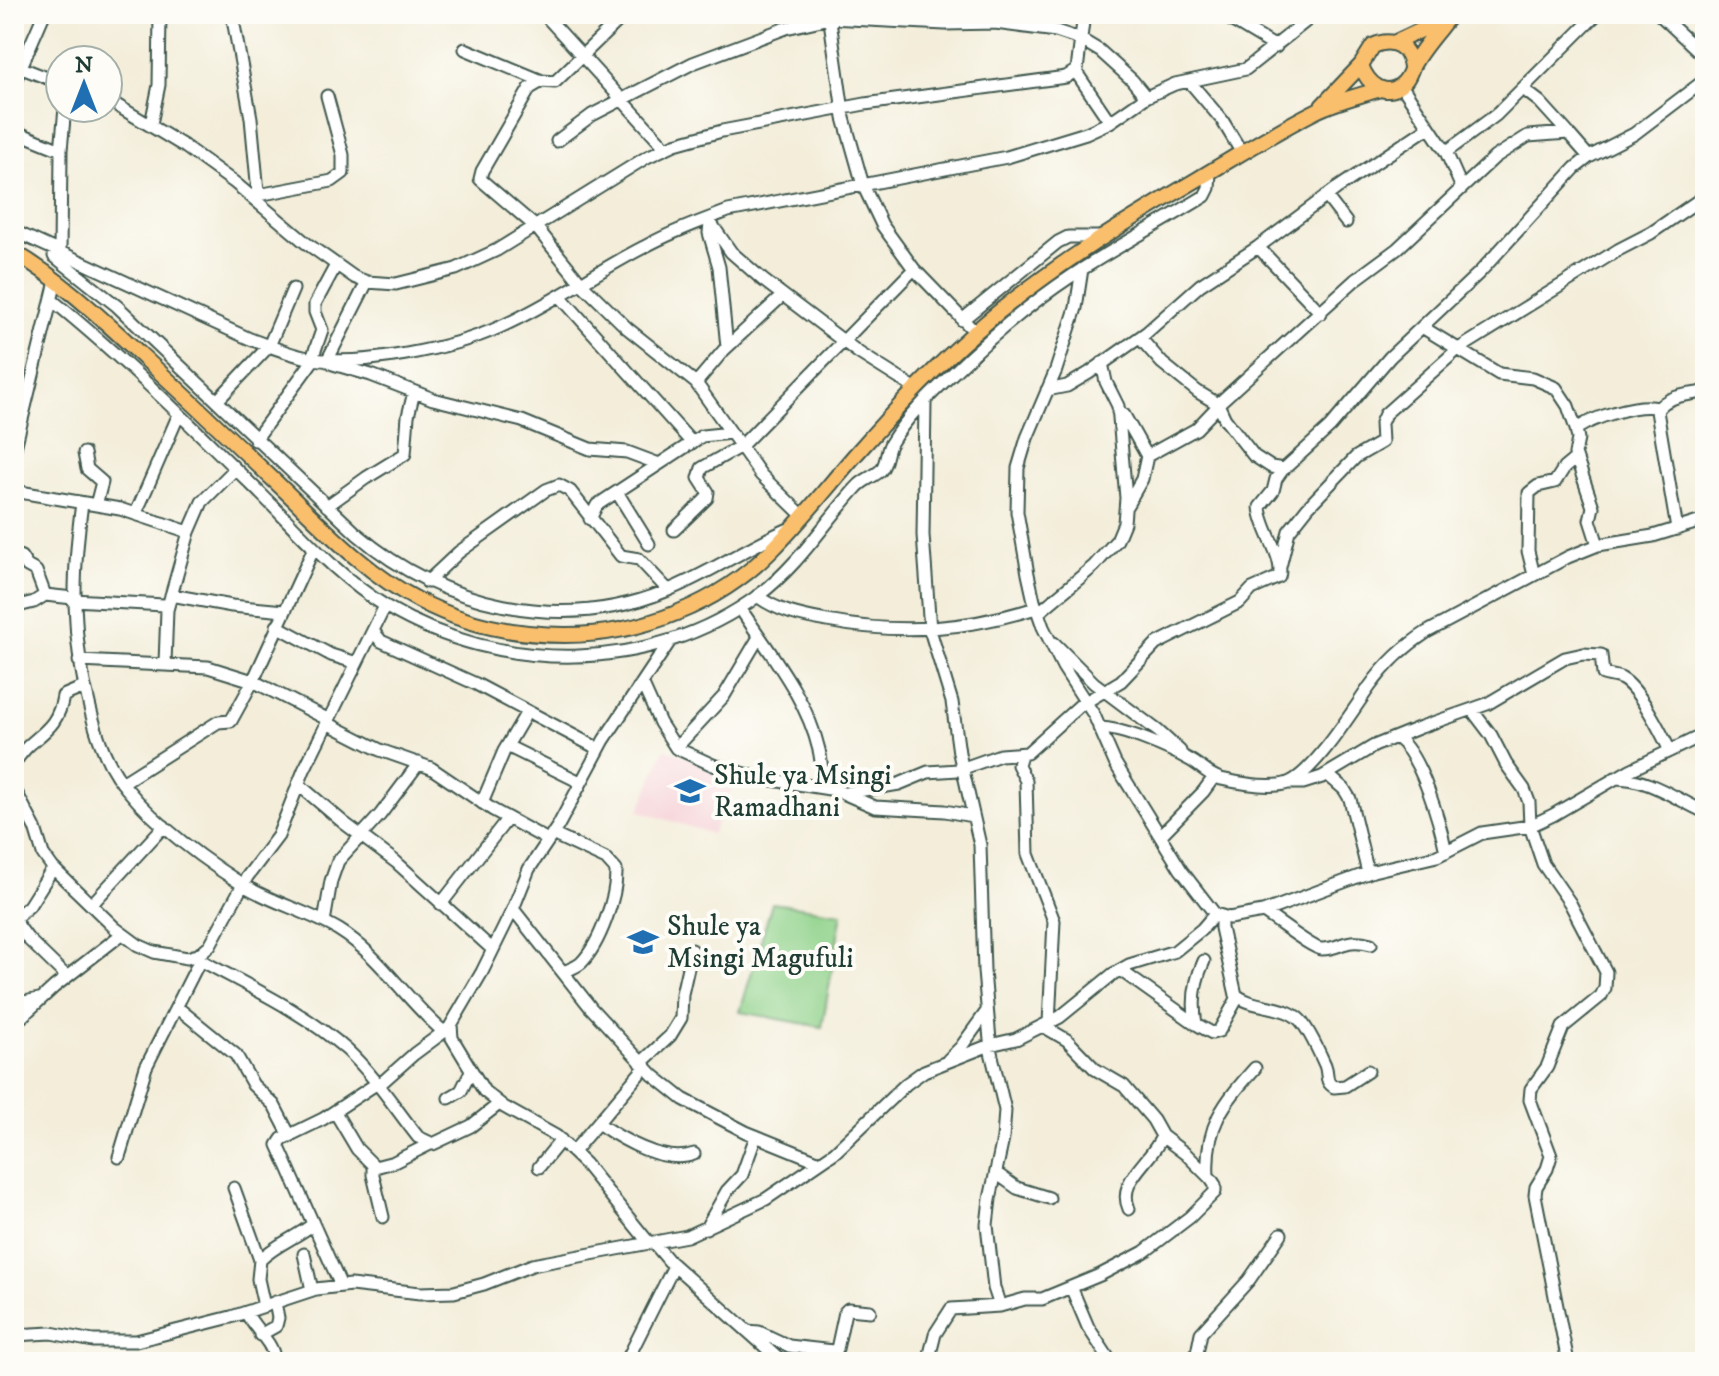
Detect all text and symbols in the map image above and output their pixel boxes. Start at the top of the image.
north arrow [44,44,124,124]
text: N [75,52,93,79]
place label: Shule ya Msingi Ramadhani [714,758,891,825]
school or university icon: Shule ya Msingi Ramadhani [673,774,707,808]
place label: Shule ya Msingi Magufuli [667,909,853,976]
school or university icon: Shule ya Msingi Magufuli [626,925,660,959]

